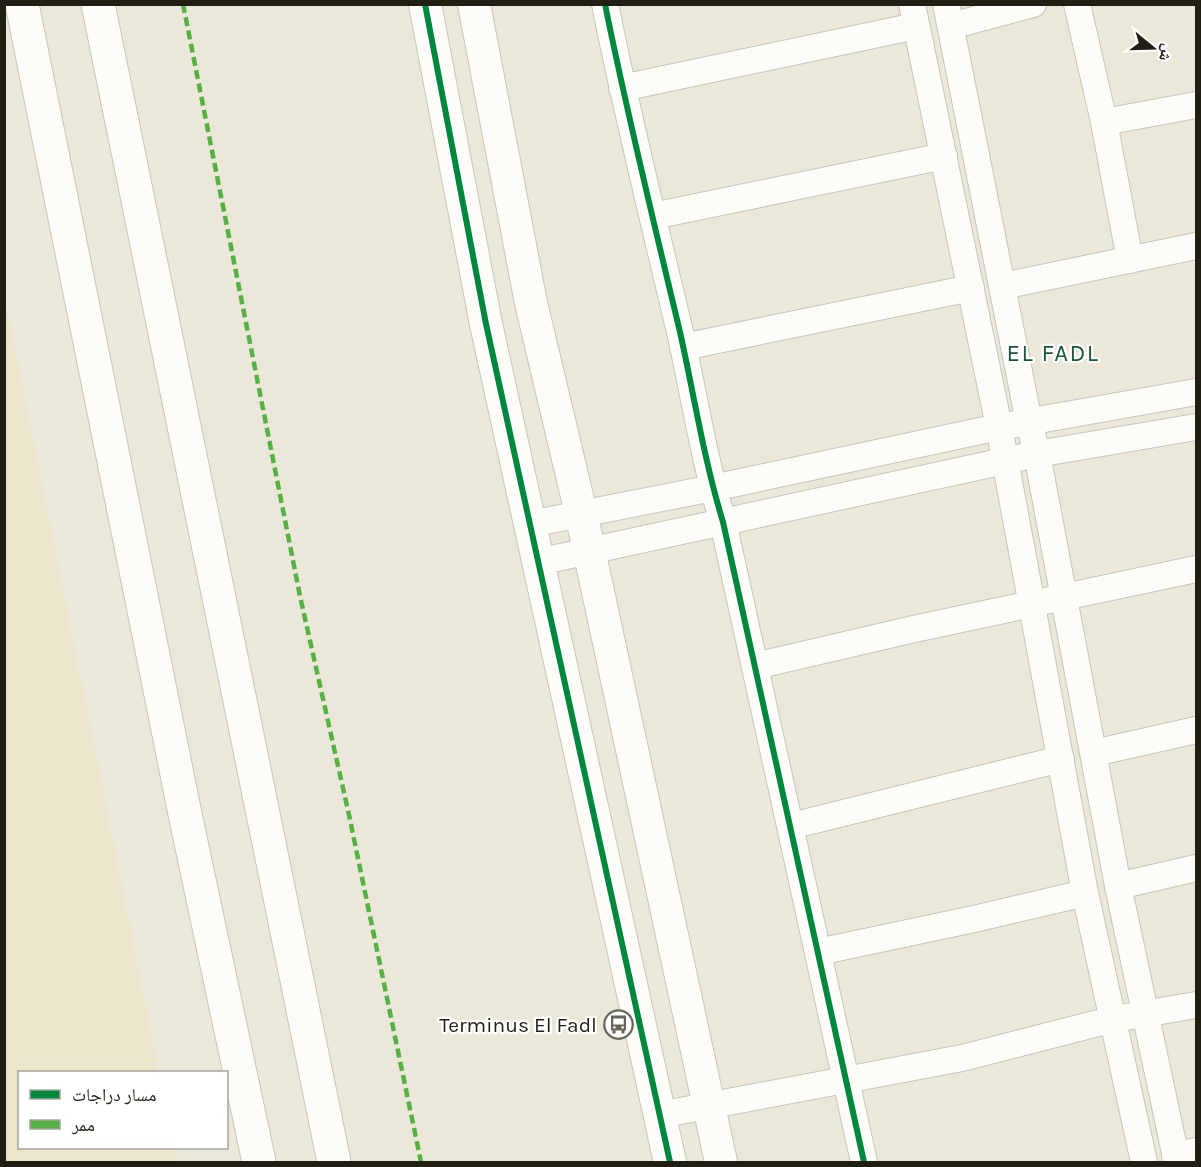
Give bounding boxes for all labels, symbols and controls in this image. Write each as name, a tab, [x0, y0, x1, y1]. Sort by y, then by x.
north arrow	[1123, 18, 1183, 78]
text: ش	[1155, 42, 1178, 64]
district label: EL FADL	[1007, 339, 1099, 367]
bus stop icon: Terminus El Fadl	[602, 1009, 634, 1041]
place label: Terminus El Fadl	[439, 1013, 597, 1037]
legend	[18, 1071, 228, 1149]
text: مسار دراجات	[72, 1084, 157, 1106]
text: ممر	[71, 1114, 95, 1136]

